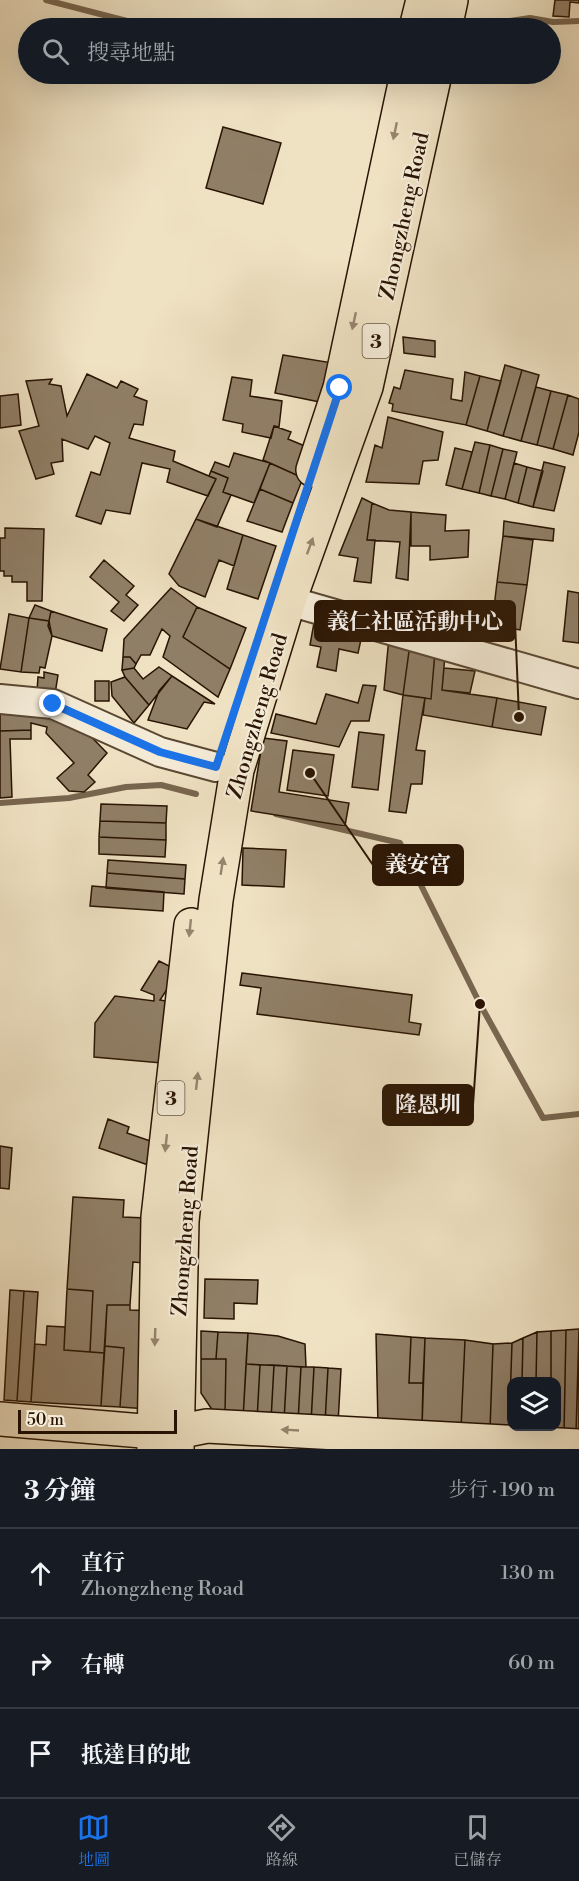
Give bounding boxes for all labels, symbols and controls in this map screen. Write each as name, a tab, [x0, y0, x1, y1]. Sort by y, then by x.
search box	[18, 18, 561, 84]
icon: search	[39, 35, 72, 68]
text: 搜尋地點	[87, 40, 175, 67]
one-way arrow	[390, 121, 399, 140]
street label: Zhongzheng Road	[374, 130, 435, 303]
one-way arrow	[349, 312, 358, 331]
road number: 3	[362, 324, 389, 358]
route start	[326, 374, 352, 400]
one-way arrow	[305, 537, 315, 555]
callout: 義仁社區活動中心	[315, 601, 515, 641]
text: 義仁社區活動中心	[327, 609, 503, 636]
street label: Zhongzheng Road	[222, 630, 294, 802]
route end	[39, 690, 65, 716]
callout: 義安宮	[373, 845, 463, 885]
text: 義安宮	[385, 852, 451, 879]
one-way arrow	[218, 857, 227, 876]
one-way arrow	[186, 919, 195, 938]
one-way arrow	[192, 1071, 202, 1090]
road number: 3	[158, 1081, 184, 1115]
callout: 隆恩圳	[383, 1085, 473, 1125]
text: 隆恩圳	[395, 1092, 461, 1119]
one-way arrow	[162, 1133, 171, 1152]
street label: Zhongzheng Road	[167, 1145, 205, 1317]
one-way arrow	[150, 1328, 159, 1347]
map controls	[507, 1377, 561, 1431]
button: layers	[507, 1377, 561, 1431]
scale bar	[18, 1407, 177, 1434]
text: 50 m	[27, 1410, 64, 1430]
one-way arrow	[280, 1426, 299, 1435]
text: 3 分鐘	[24, 1475, 96, 1507]
text: 步行 · 190 m	[449, 1478, 555, 1503]
text: 直行	[81, 1550, 125, 1577]
icon: ahead	[24, 1557, 57, 1590]
text: 130 m	[500, 1561, 555, 1586]
text: Zhongzheng Road	[81, 1577, 244, 1602]
icon: right	[24, 1647, 57, 1680]
text: 60 m	[508, 1651, 555, 1676]
text: 右轉	[81, 1652, 125, 1679]
icon: arrive	[24, 1737, 57, 1770]
text: 抵達目的地	[81, 1742, 191, 1769]
tab: 地圖	[77, 1811, 110, 1870]
tab: 路線	[265, 1811, 298, 1870]
tab: 已儲存	[453, 1811, 501, 1870]

